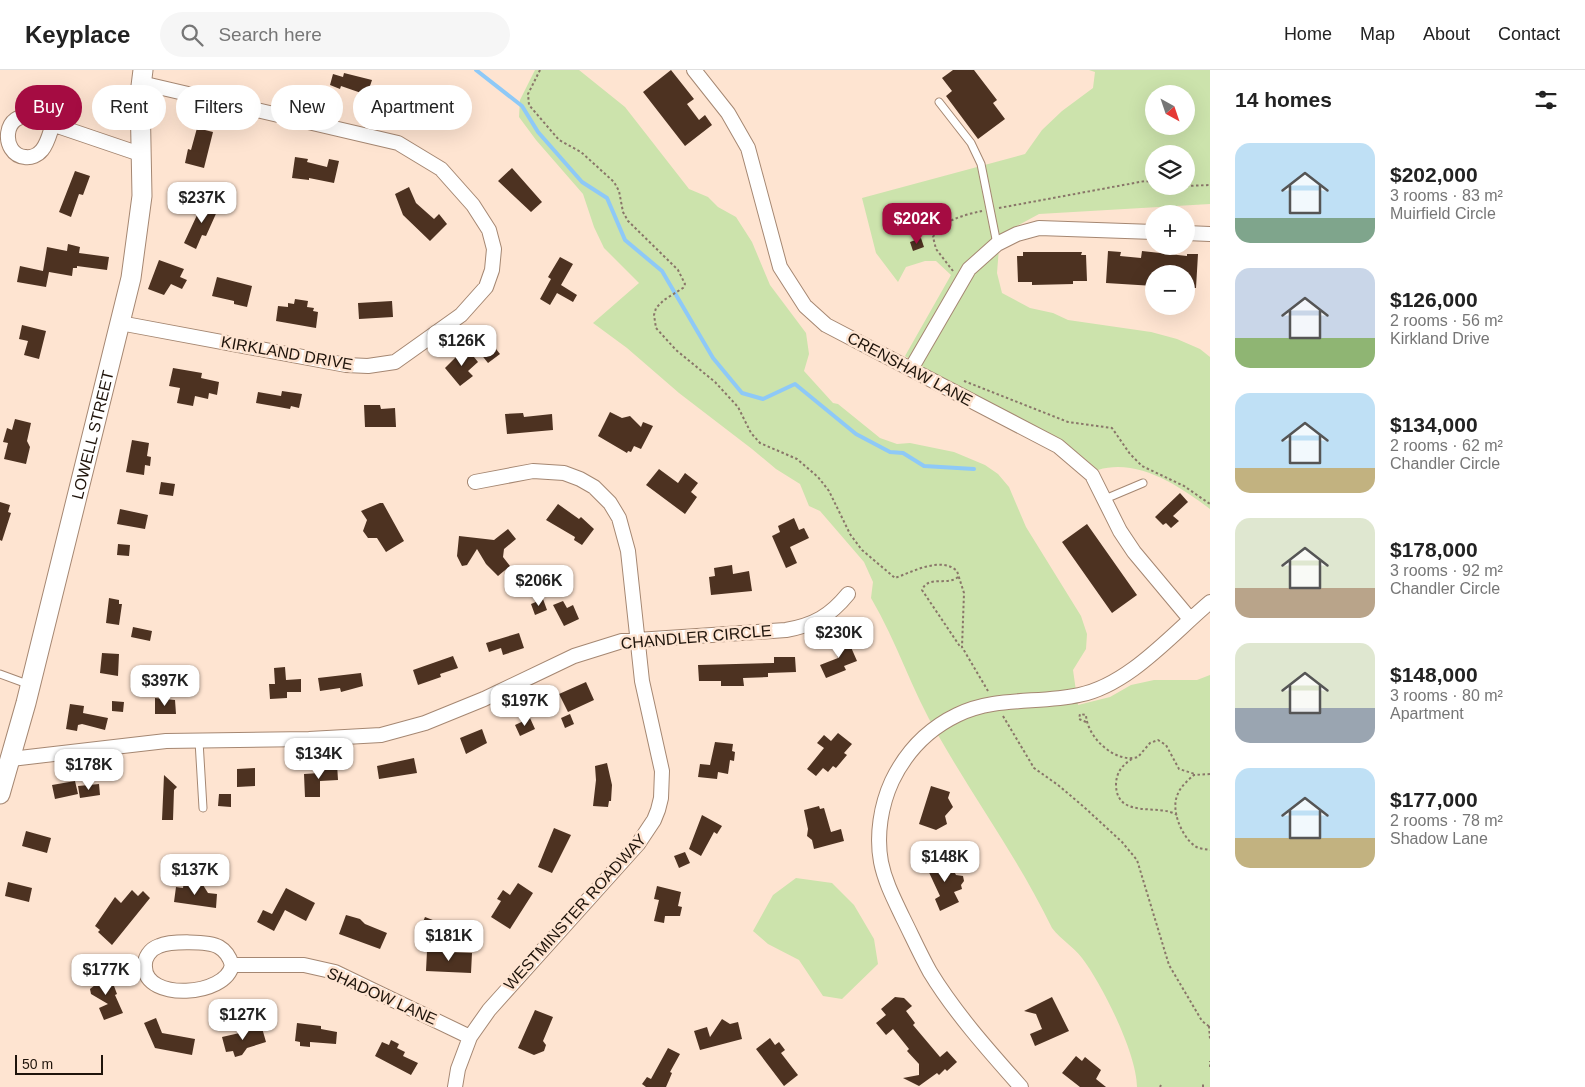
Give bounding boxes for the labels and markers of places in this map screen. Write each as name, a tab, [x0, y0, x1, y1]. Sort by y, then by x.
pin: $237K	[167, 182, 237, 224]
pin: $202K	[882, 202, 952, 245]
pin: $126K	[427, 324, 497, 367]
pin: $206K	[504, 564, 574, 607]
pin: $230K	[804, 616, 874, 659]
pin: $397K	[130, 664, 200, 707]
pin: $197K	[490, 684, 560, 727]
pin: $134K	[284, 738, 354, 780]
pin: $178K	[54, 748, 124, 791]
pin: $148K	[910, 840, 980, 883]
pin: $137K	[160, 854, 230, 896]
pin: $181K	[414, 920, 484, 962]
pin: $177K	[71, 954, 141, 996]
pin: $127K	[208, 998, 278, 1041]

